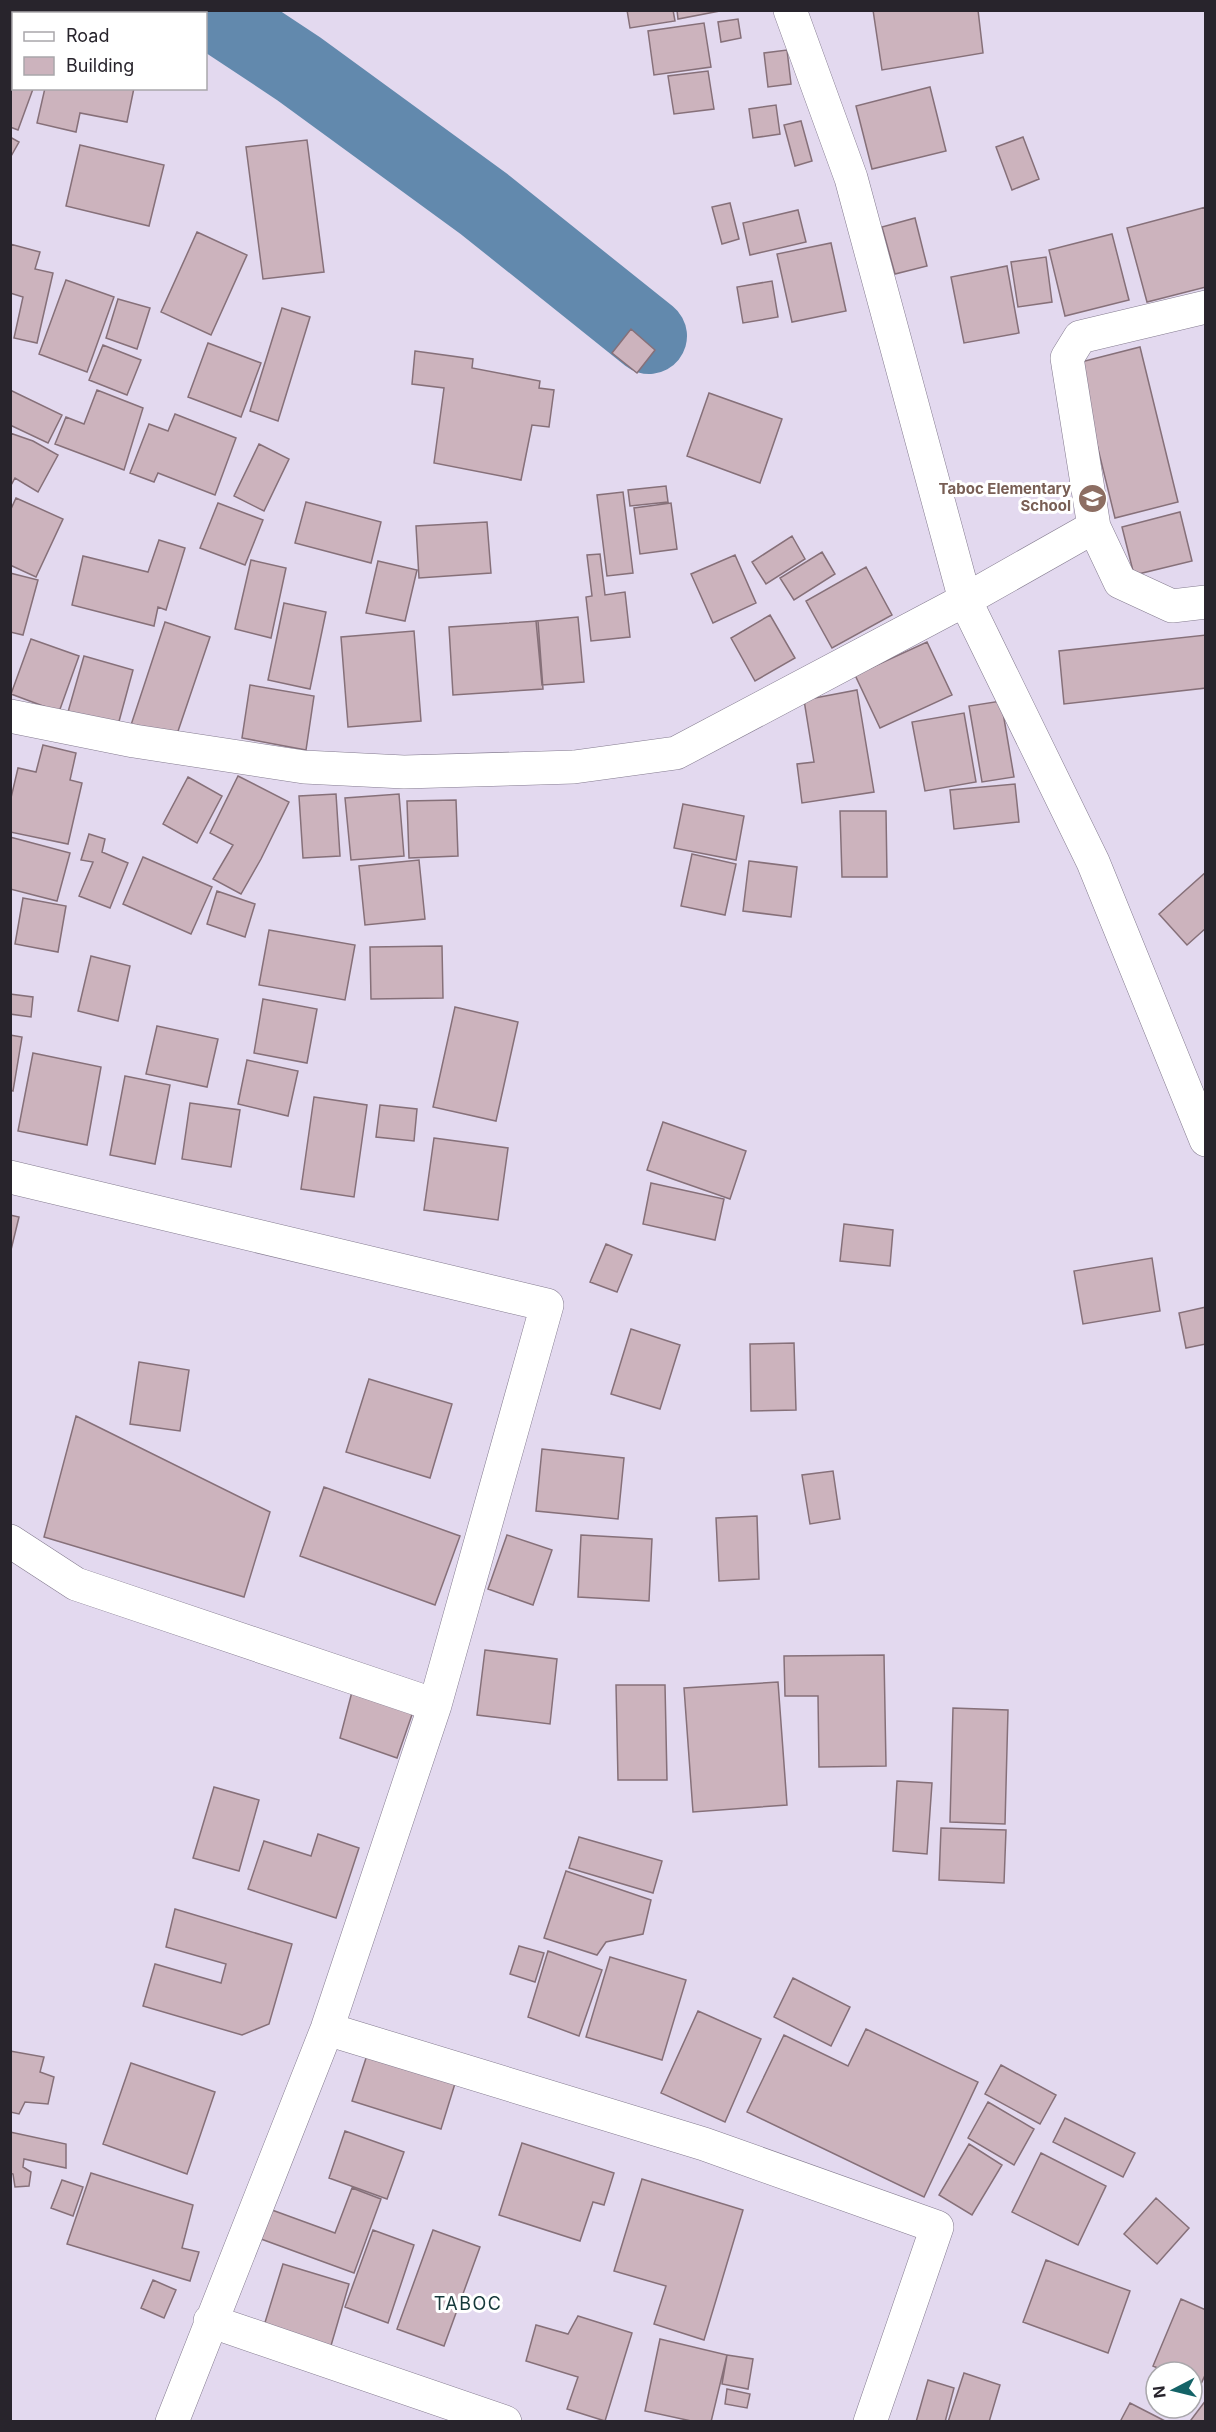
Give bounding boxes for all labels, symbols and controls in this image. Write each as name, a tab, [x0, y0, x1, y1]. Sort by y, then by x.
legend	[12, 12, 207, 90]
text: Road	[66, 25, 109, 46]
text: Building	[66, 55, 134, 76]
place label: Taboc Elementary School	[939, 479, 1071, 515]
school or university icon: Taboc Elementary School	[1076, 482, 1108, 514]
district label: TABOC	[434, 2293, 502, 2314]
north arrow	[1144, 2360, 1204, 2420]
text: N	[1148, 2385, 1170, 2399]

